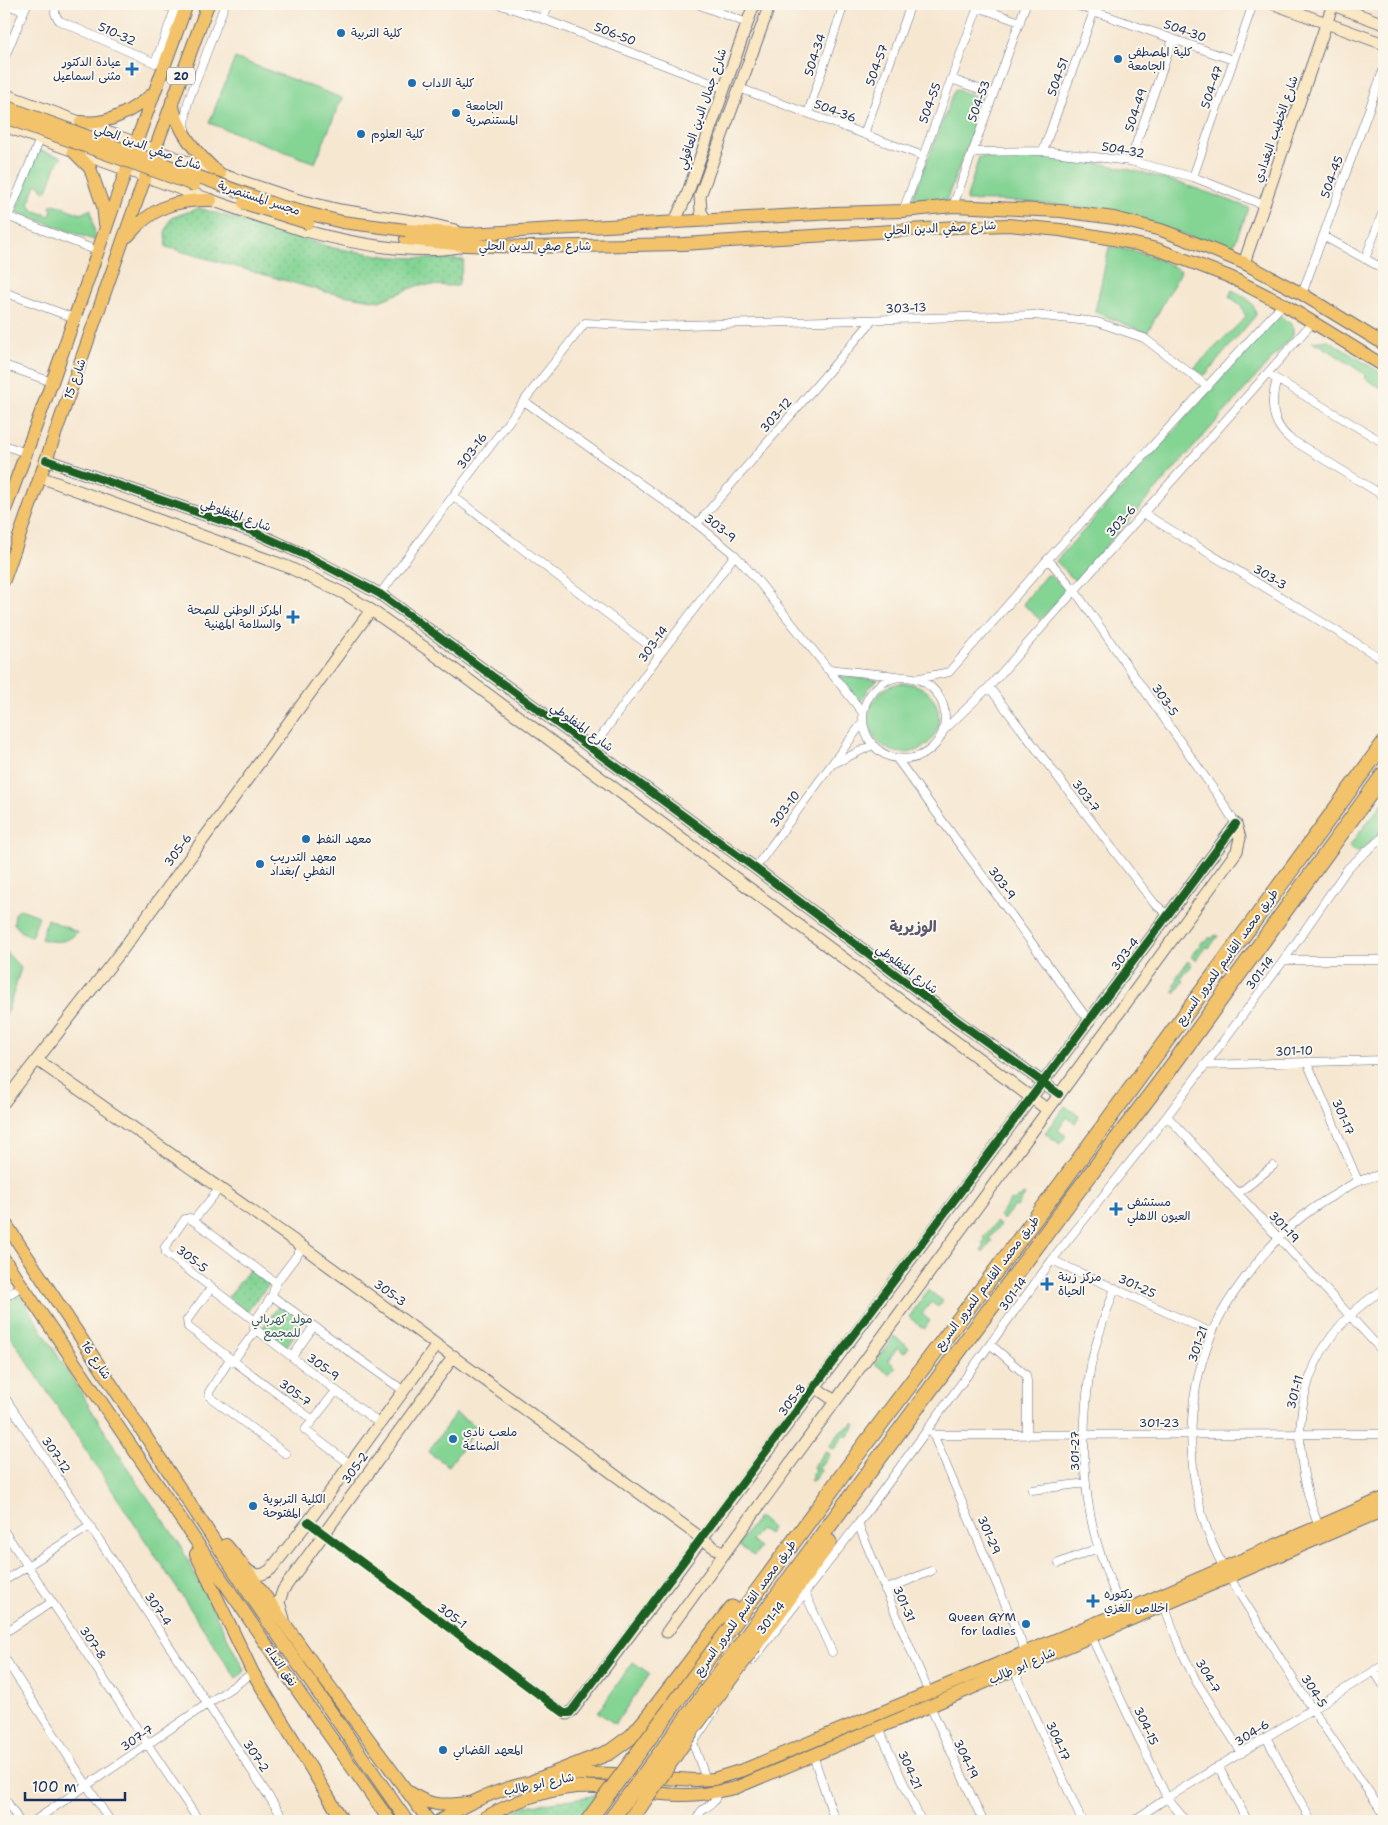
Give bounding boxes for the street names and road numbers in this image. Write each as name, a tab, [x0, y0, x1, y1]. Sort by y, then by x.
street label: 504-30	[1162, 16, 1208, 46]
street label: 510-32	[96, 19, 138, 49]
street label: 506-50	[592, 19, 638, 49]
street label: 504-34	[801, 32, 829, 78]
street label: 504-57	[862, 42, 892, 88]
street label: شارع جمال الدين العاقولي	[674, 46, 733, 173]
street label: 504-51	[1044, 56, 1072, 98]
street label: 504-47	[1197, 63, 1227, 111]
road number: 20	[167, 68, 195, 84]
street label: شارع الخطيب البغدادي	[1250, 73, 1303, 185]
street label: 504-53	[964, 78, 994, 124]
street label: 504-55	[915, 80, 945, 126]
street label: 504-49	[1121, 86, 1151, 134]
street label: 504-36	[812, 96, 858, 126]
street label: شارع صفي الدين الحلي	[91, 120, 204, 177]
street label: 504-32	[1100, 138, 1146, 162]
street label: 504-45	[1317, 154, 1347, 200]
street label: مجسر المستنصرية	[216, 177, 302, 219]
street label: شارع صفي الدين الحلي	[883, 217, 997, 242]
street label: شارع صفي الدين الحلي	[479, 238, 591, 257]
street label: 303-13	[885, 299, 927, 317]
street label: شارع 15	[60, 356, 91, 402]
street label: 303-12	[756, 394, 796, 436]
street label: 303-16	[453, 430, 491, 472]
street label: شارع المنفلوطي	[198, 495, 273, 538]
street label: 303-6	[1102, 502, 1140, 540]
street label: 303-9	[701, 510, 739, 546]
street label: 303-3	[1250, 561, 1290, 593]
street label: 303-14	[634, 623, 672, 665]
street label: 303-5	[1148, 681, 1182, 719]
street label: شارع المنفلوطي	[546, 699, 617, 758]
street label: 303-7	[1069, 777, 1103, 815]
street label: 303-10	[766, 788, 804, 830]
street label: 305-6	[161, 830, 195, 870]
street label: 303-9	[985, 863, 1019, 903]
street label: طريق محمد القاسم للمرور السريع	[1172, 886, 1283, 1029]
street label: 303-4	[1107, 934, 1143, 974]
street label: شارع المنفلوطي	[871, 940, 941, 1000]
street label: 301-14	[1242, 953, 1278, 993]
street label: 301-10	[1275, 1042, 1313, 1060]
street label: 301-17	[1328, 1097, 1358, 1137]
street label: 301-19	[1265, 1208, 1303, 1246]
street label: طريق محمد القاسم للمرور السريع	[931, 1212, 1044, 1354]
street label: 305-5	[173, 1242, 211, 1276]
street label: 301-25	[1116, 1270, 1158, 1302]
street label: 301-14	[995, 1274, 1031, 1314]
street label: 305-3	[371, 1276, 409, 1310]
street label: 301-21	[1184, 1324, 1212, 1364]
street label: شارع 16	[76, 1338, 115, 1383]
street label: 305-9	[304, 1350, 342, 1384]
street label: 301-11	[1283, 1373, 1307, 1411]
street label: 305-7	[276, 1376, 314, 1410]
street label: 305-8	[775, 1380, 809, 1420]
street label: 301-23	[1139, 1415, 1179, 1431]
street label: 301-27	[1067, 1431, 1083, 1471]
street label: 307-12	[38, 1434, 74, 1476]
street label: 305-2	[338, 1449, 372, 1487]
street label: 301-29	[974, 1513, 1004, 1557]
street label: طريق محمد القاسم للمرور السريع	[690, 1537, 801, 1680]
street label: 301-31	[889, 1584, 919, 1624]
street label: 307-4	[141, 1589, 175, 1629]
street label: 301-14	[753, 1598, 789, 1638]
street label: 305-1	[434, 1600, 470, 1632]
street label: 307-8	[76, 1623, 110, 1663]
street label: نفق النداء	[261, 1642, 301, 1690]
street label: شارع ابو طالب	[986, 1644, 1058, 1689]
street label: 304-7	[1192, 1656, 1224, 1696]
street label: 304-5	[1297, 1671, 1331, 1711]
street label: 304-15	[1130, 1704, 1162, 1748]
street label: 304-6	[1232, 1716, 1272, 1750]
street label: 304-17	[1042, 1719, 1074, 1763]
street label: 307-7	[118, 1721, 156, 1755]
street label: 307-2	[239, 1737, 273, 1775]
street label: 304-19	[950, 1737, 982, 1781]
street label: 304-21	[894, 1748, 926, 1792]
street label: شارع ابو طالب	[502, 1769, 576, 1800]

